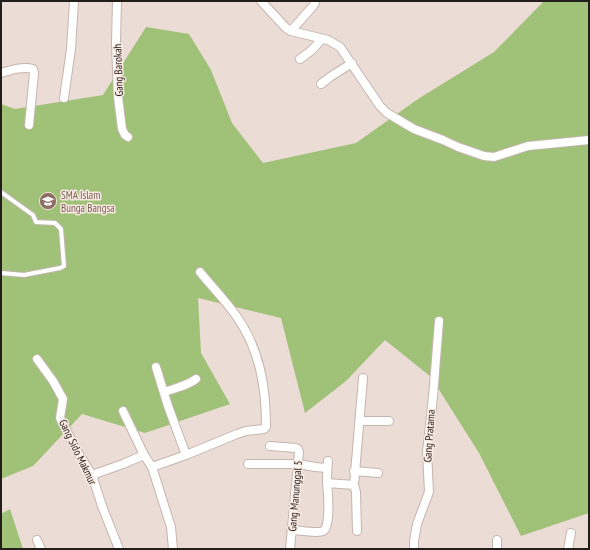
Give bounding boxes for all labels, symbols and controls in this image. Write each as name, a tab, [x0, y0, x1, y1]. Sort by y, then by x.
street label: Gang Barokah	[110, 43, 126, 97]
place label: SMA Islam Bunga Bangsa	[61, 188, 115, 215]
school or university icon: SMA Islam Bunga Bangsa	[38, 191, 58, 211]
street label: Gang Pratama	[420, 409, 438, 463]
street label: Gang Sido Makmur	[56, 417, 100, 487]
street label: Gang Manunggal 5	[285, 460, 305, 532]

